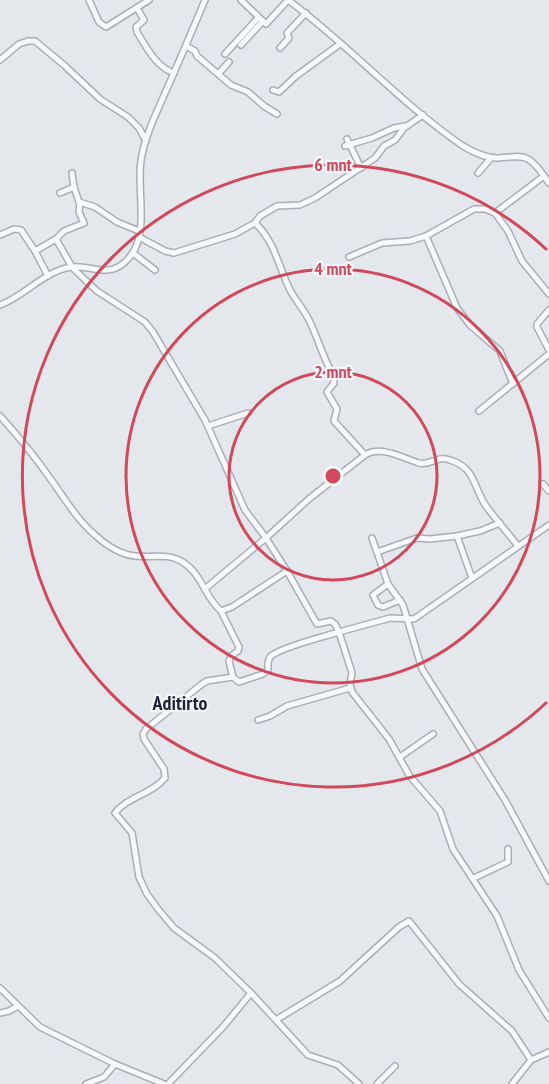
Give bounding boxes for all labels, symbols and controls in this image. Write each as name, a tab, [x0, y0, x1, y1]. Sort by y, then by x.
text: 6 mnt	[314, 153, 353, 176]
text: 4 mnt	[314, 257, 353, 280]
text: 2 mnt	[314, 360, 353, 383]
centre of rings	[323, 466, 343, 486]
district label: Aditirto	[152, 690, 208, 716]

